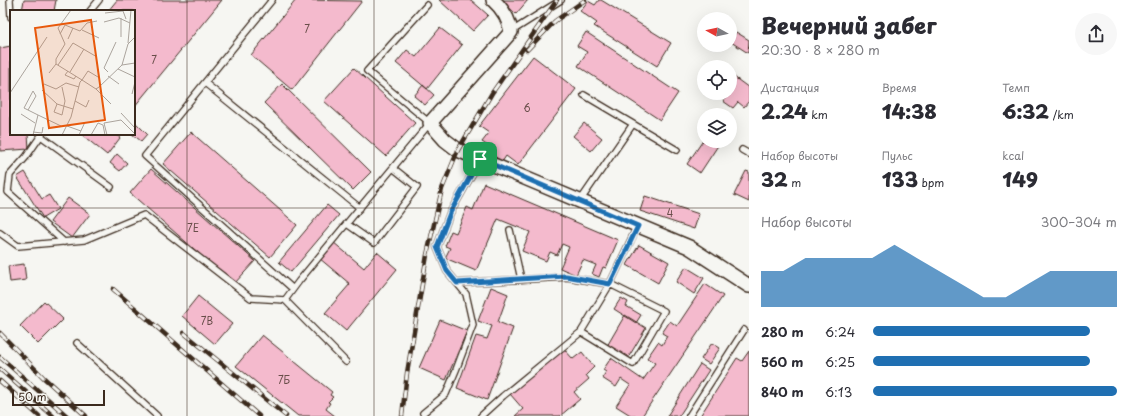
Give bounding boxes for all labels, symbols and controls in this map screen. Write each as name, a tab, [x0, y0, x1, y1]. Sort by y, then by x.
text: Вечерний забег	[761, 8, 937, 41]
inset map	[10, 10, 135, 135]
north arrow	[697, 12, 737, 52]
map controls	[697, 12, 737, 148]
button: share	[1075, 13, 1117, 55]
house number: 7	[304, 21, 310, 36]
text: 20:30 · 8 × 280 m	[761, 40, 880, 59]
house number: 7	[151, 52, 157, 67]
button: locate	[697, 60, 737, 100]
text: Дистанция	[761, 79, 819, 96]
text: Время	[882, 79, 917, 96]
text: Темп	[1002, 79, 1030, 96]
text: 2.24	[761, 96, 808, 126]
text: 14:38	[882, 96, 937, 126]
text: 6:32	[1002, 96, 1049, 126]
house number: 6	[523, 100, 531, 115]
text: km	[808, 106, 828, 123]
text: /km	[1049, 106, 1074, 123]
button: layers	[697, 108, 737, 148]
pin	[463, 142, 497, 176]
text: Набор высоты	[761, 147, 838, 164]
text: Пульс	[882, 147, 913, 164]
text: kcal	[1002, 147, 1024, 164]
icon: arrive	[469, 148, 491, 170]
text: 32	[761, 164, 788, 194]
text: 133	[882, 164, 918, 194]
text: 149	[1002, 164, 1038, 194]
text: m	[788, 174, 801, 191]
text: bpm	[918, 174, 944, 191]
house number: 4	[667, 205, 674, 220]
text: Набор высоты	[761, 212, 852, 231]
text: 300–304 m	[1041, 212, 1117, 231]
house number: 7Е	[187, 220, 199, 235]
house number: 7В	[201, 313, 214, 328]
text: 280 m	[761, 322, 804, 341]
text: 6:24	[825, 322, 855, 341]
text: 560 m	[761, 352, 803, 371]
text: 6:25	[825, 352, 855, 371]
house number: 7Б	[278, 372, 291, 387]
text: 840 m	[761, 382, 804, 401]
text: 6:13	[825, 382, 852, 401]
scale bar	[12, 388, 105, 407]
text: 50 m	[18, 388, 47, 405]

